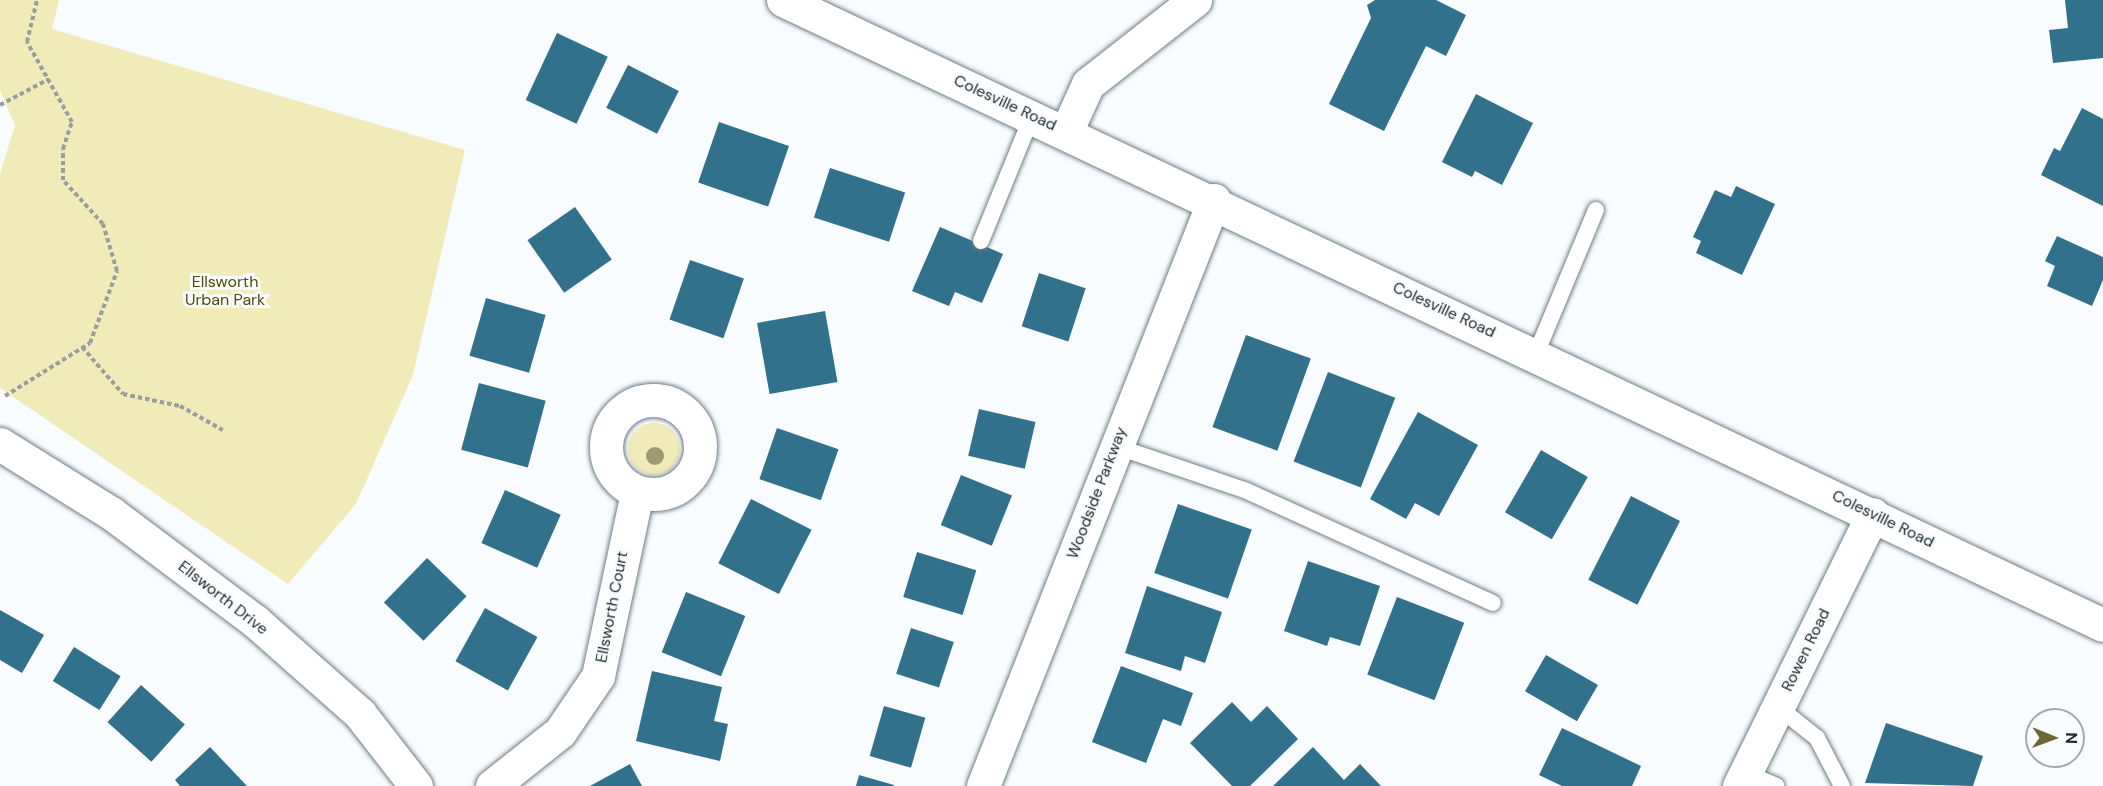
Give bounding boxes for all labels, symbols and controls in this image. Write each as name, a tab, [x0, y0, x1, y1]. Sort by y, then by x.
street label: Colesville Road	[951, 71, 1059, 135]
park label: Ellsworth Urban Park	[185, 272, 265, 310]
street label: Colesville Road	[1390, 278, 1498, 342]
street label: Woodside Parkway	[1063, 424, 1131, 562]
street label: Colesville Road	[1829, 486, 1937, 552]
street label: Ellsworth Court	[592, 550, 632, 664]
street label: Ellsworth Drive	[174, 557, 272, 639]
street label: Rowen Road	[1778, 605, 1834, 695]
north arrow	[2025, 708, 2085, 768]
text: N	[2061, 732, 2082, 744]

